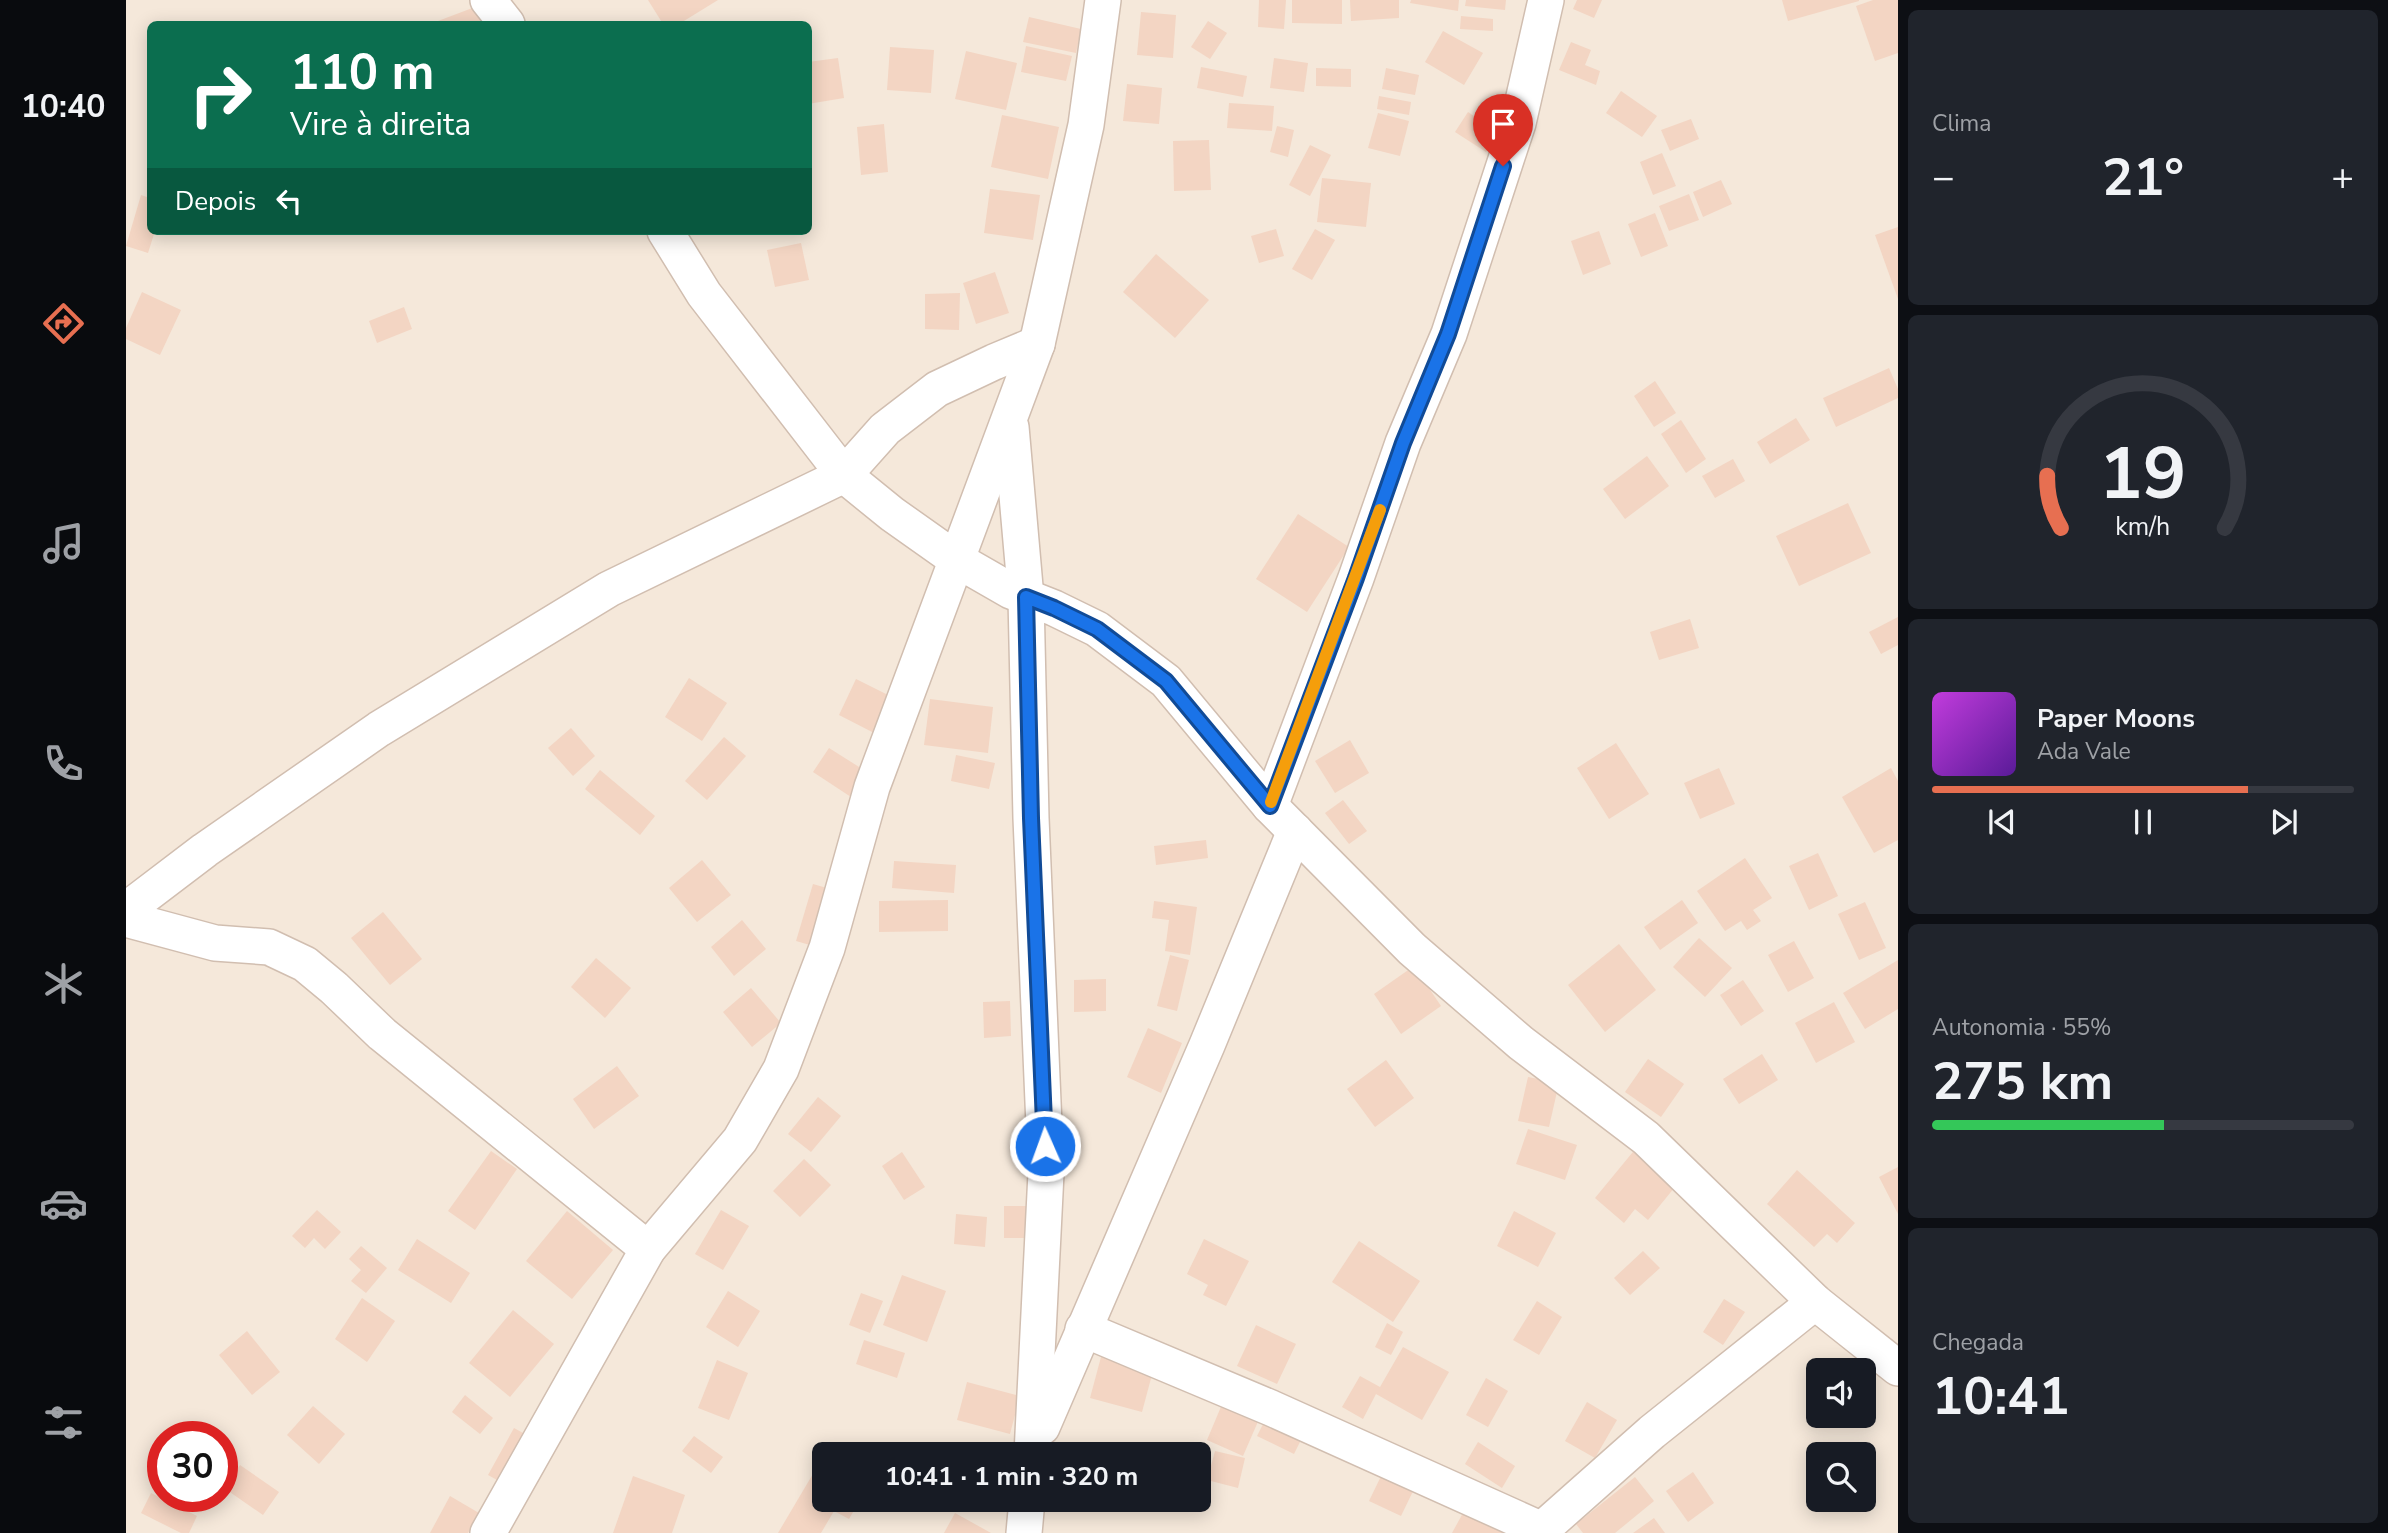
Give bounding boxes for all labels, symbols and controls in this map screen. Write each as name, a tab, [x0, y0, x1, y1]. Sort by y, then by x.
text: 110 m	[290, 39, 434, 106]
icon: right	[175, 49, 266, 140]
text: 10:40	[21, 85, 105, 128]
pin	[1473, 94, 1533, 166]
text: Vire à direita	[290, 103, 471, 146]
icon: arrive	[1484, 105, 1522, 143]
text: Clima	[1932, 108, 1992, 139]
text: 21°	[2102, 142, 2184, 213]
text: −	[1932, 152, 1955, 203]
text: +	[2331, 152, 2354, 203]
icon: left	[270, 182, 308, 220]
text: Depois	[175, 184, 256, 219]
icon: directions	[39, 299, 88, 348]
text: 19	[2099, 424, 2187, 524]
text: km/h	[2115, 510, 2171, 544]
icon: music	[39, 519, 88, 568]
text: Paper Moons	[2037, 701, 2195, 736]
text: Ada Vale	[2037, 736, 2131, 767]
icon: phone	[39, 739, 88, 788]
icon: previous	[1983, 803, 2021, 841]
icon: pause	[2124, 803, 2162, 841]
icon: next	[2265, 803, 2303, 841]
icon: climate	[39, 959, 88, 1008]
text: Autonomia · 55%	[1932, 1012, 2112, 1043]
text: 275 km	[1932, 1046, 2113, 1117]
position arrow	[1008, 1109, 1082, 1183]
icon: car	[39, 1179, 88, 1228]
text: Chegada	[1932, 1327, 2024, 1358]
map controls	[1806, 1358, 1876, 1512]
button: sound	[1806, 1358, 1876, 1428]
text: 10:41	[1932, 1361, 2070, 1432]
icon: filters	[39, 1398, 88, 1447]
speed limit sign: 30	[147, 1421, 238, 1512]
button: search	[1806, 1442, 1876, 1512]
text: 10:41 · 1 min · 320 m	[885, 1459, 1138, 1494]

